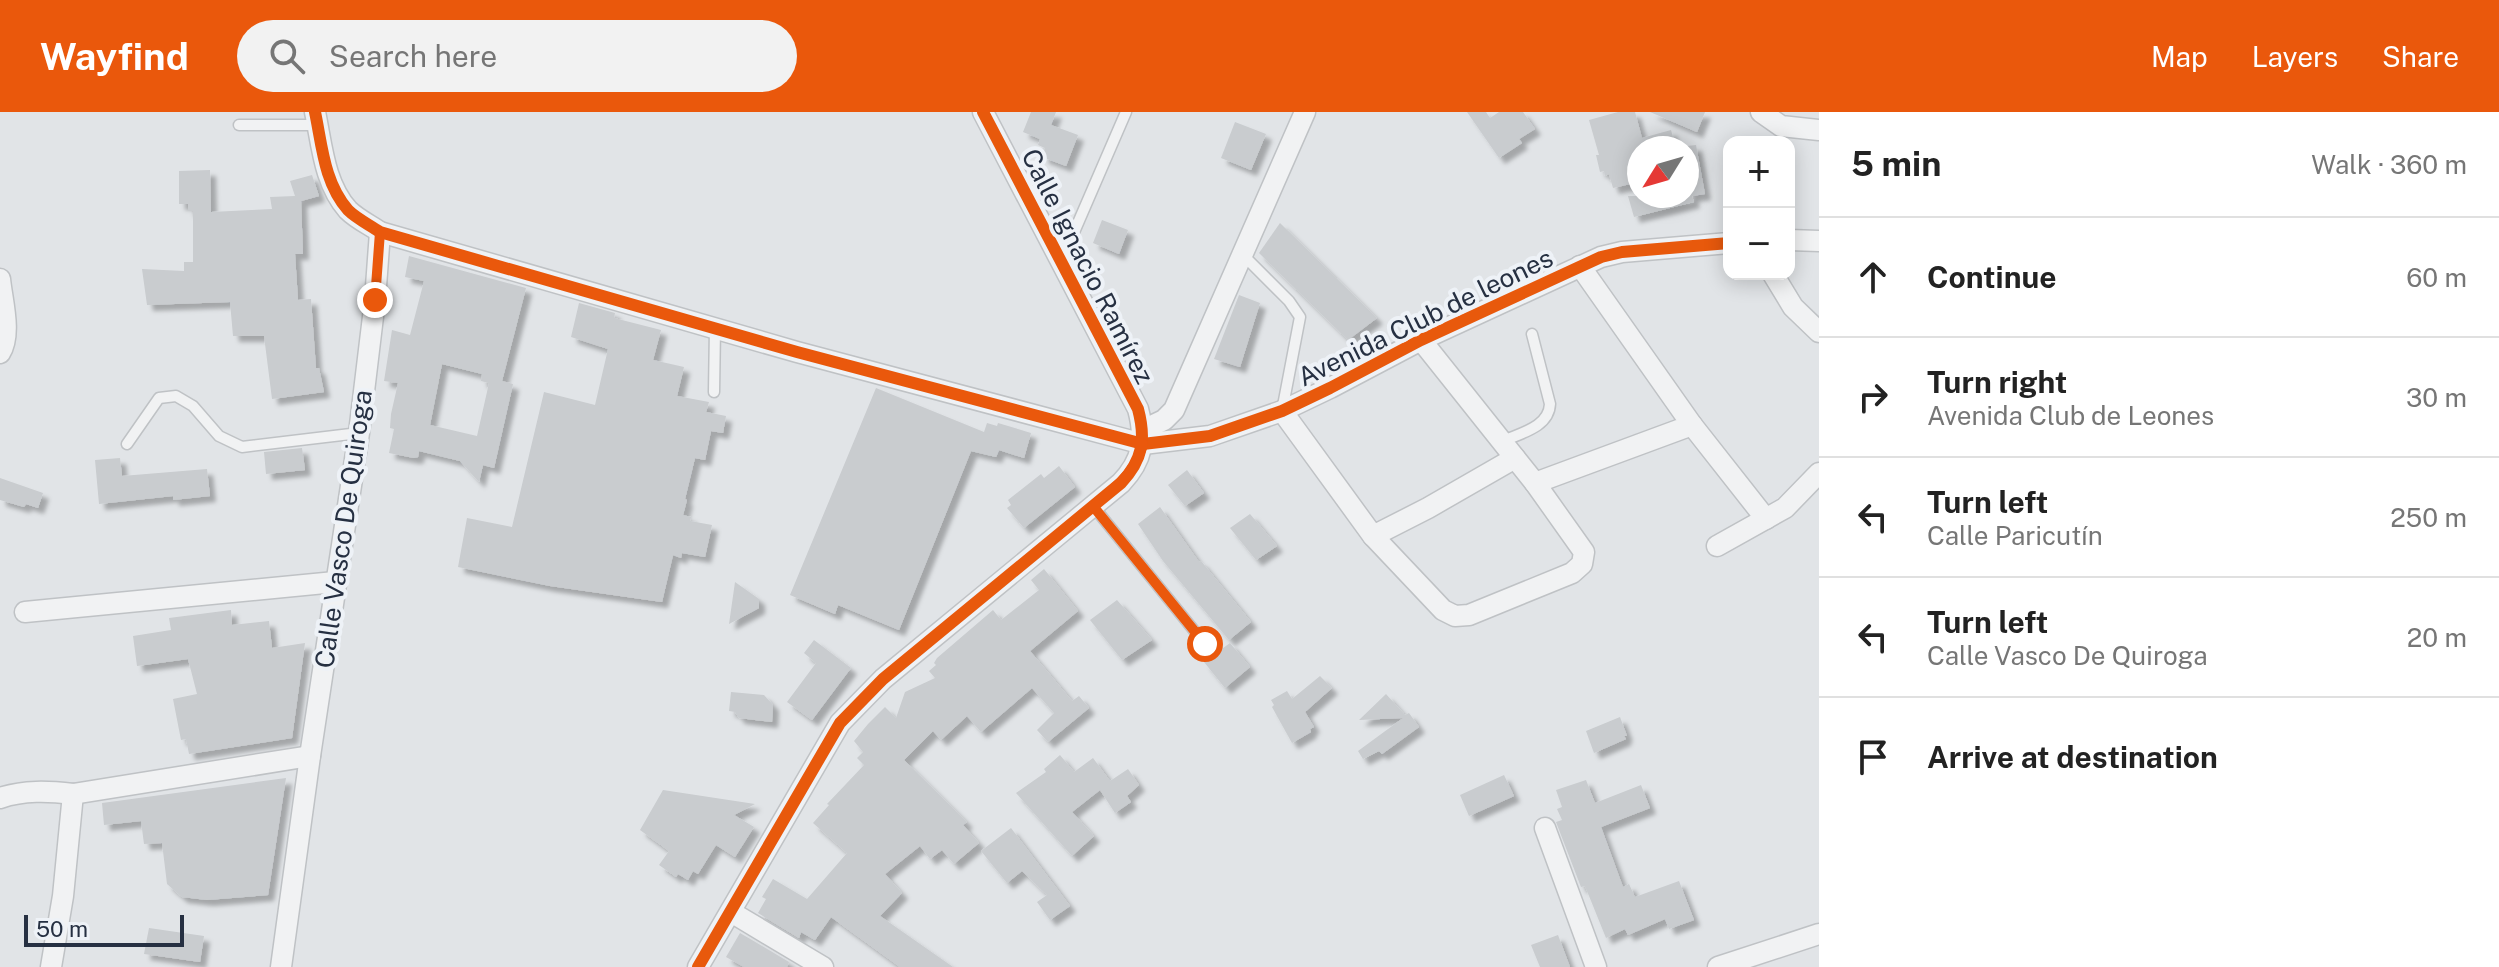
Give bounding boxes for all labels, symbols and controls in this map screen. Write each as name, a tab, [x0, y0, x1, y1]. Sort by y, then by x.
search box	[237, 20, 797, 92]
text: Wayfind	[40, 34, 189, 79]
icon: search	[265, 34, 309, 78]
text: Search here	[329, 38, 497, 74]
text: Map	[2151, 40, 2208, 73]
text: Layers	[2252, 40, 2338, 73]
text: Share	[2382, 40, 2459, 73]
north arrow	[1627, 136, 1699, 208]
map controls	[1723, 136, 1795, 280]
button: +	[1723, 136, 1795, 208]
street label: Calle Ignacio Ramírez	[1015, 143, 1161, 389]
text: 5 min	[1851, 144, 1941, 184]
text: Walk · 360 m	[2311, 149, 2467, 180]
button: −	[1723, 208, 1795, 280]
street label: Avenida Club de leones	[1292, 242, 1558, 392]
icon: ahead	[1851, 255, 1895, 299]
text: Continue	[1927, 259, 2057, 295]
text: 60 m	[2406, 262, 2467, 293]
route end	[357, 282, 393, 318]
text: Turn right	[1927, 364, 2067, 400]
icon: right	[1851, 375, 1895, 419]
text: 30 m	[2406, 382, 2467, 413]
street label: Calle Vasco De Quiroga	[308, 388, 378, 670]
text: Avenida Club de Leones	[1927, 400, 2214, 431]
text: Turn left	[1927, 484, 2048, 520]
icon: left	[1851, 495, 1895, 539]
text: 250 m	[2390, 502, 2467, 533]
text: Calle Paricutín	[1927, 520, 2103, 551]
text: Turn left	[1927, 604, 2048, 640]
icon: left	[1851, 615, 1895, 659]
text: 20 m	[2407, 622, 2467, 653]
route start	[1187, 626, 1223, 662]
text: Calle Vasco De Quiroga	[1927, 640, 2208, 671]
icon: arrive	[1851, 735, 1895, 779]
text: Arrive at destination	[1927, 739, 2218, 775]
scale bar	[24, 911, 184, 947]
text: 50 m	[36, 916, 88, 942]

